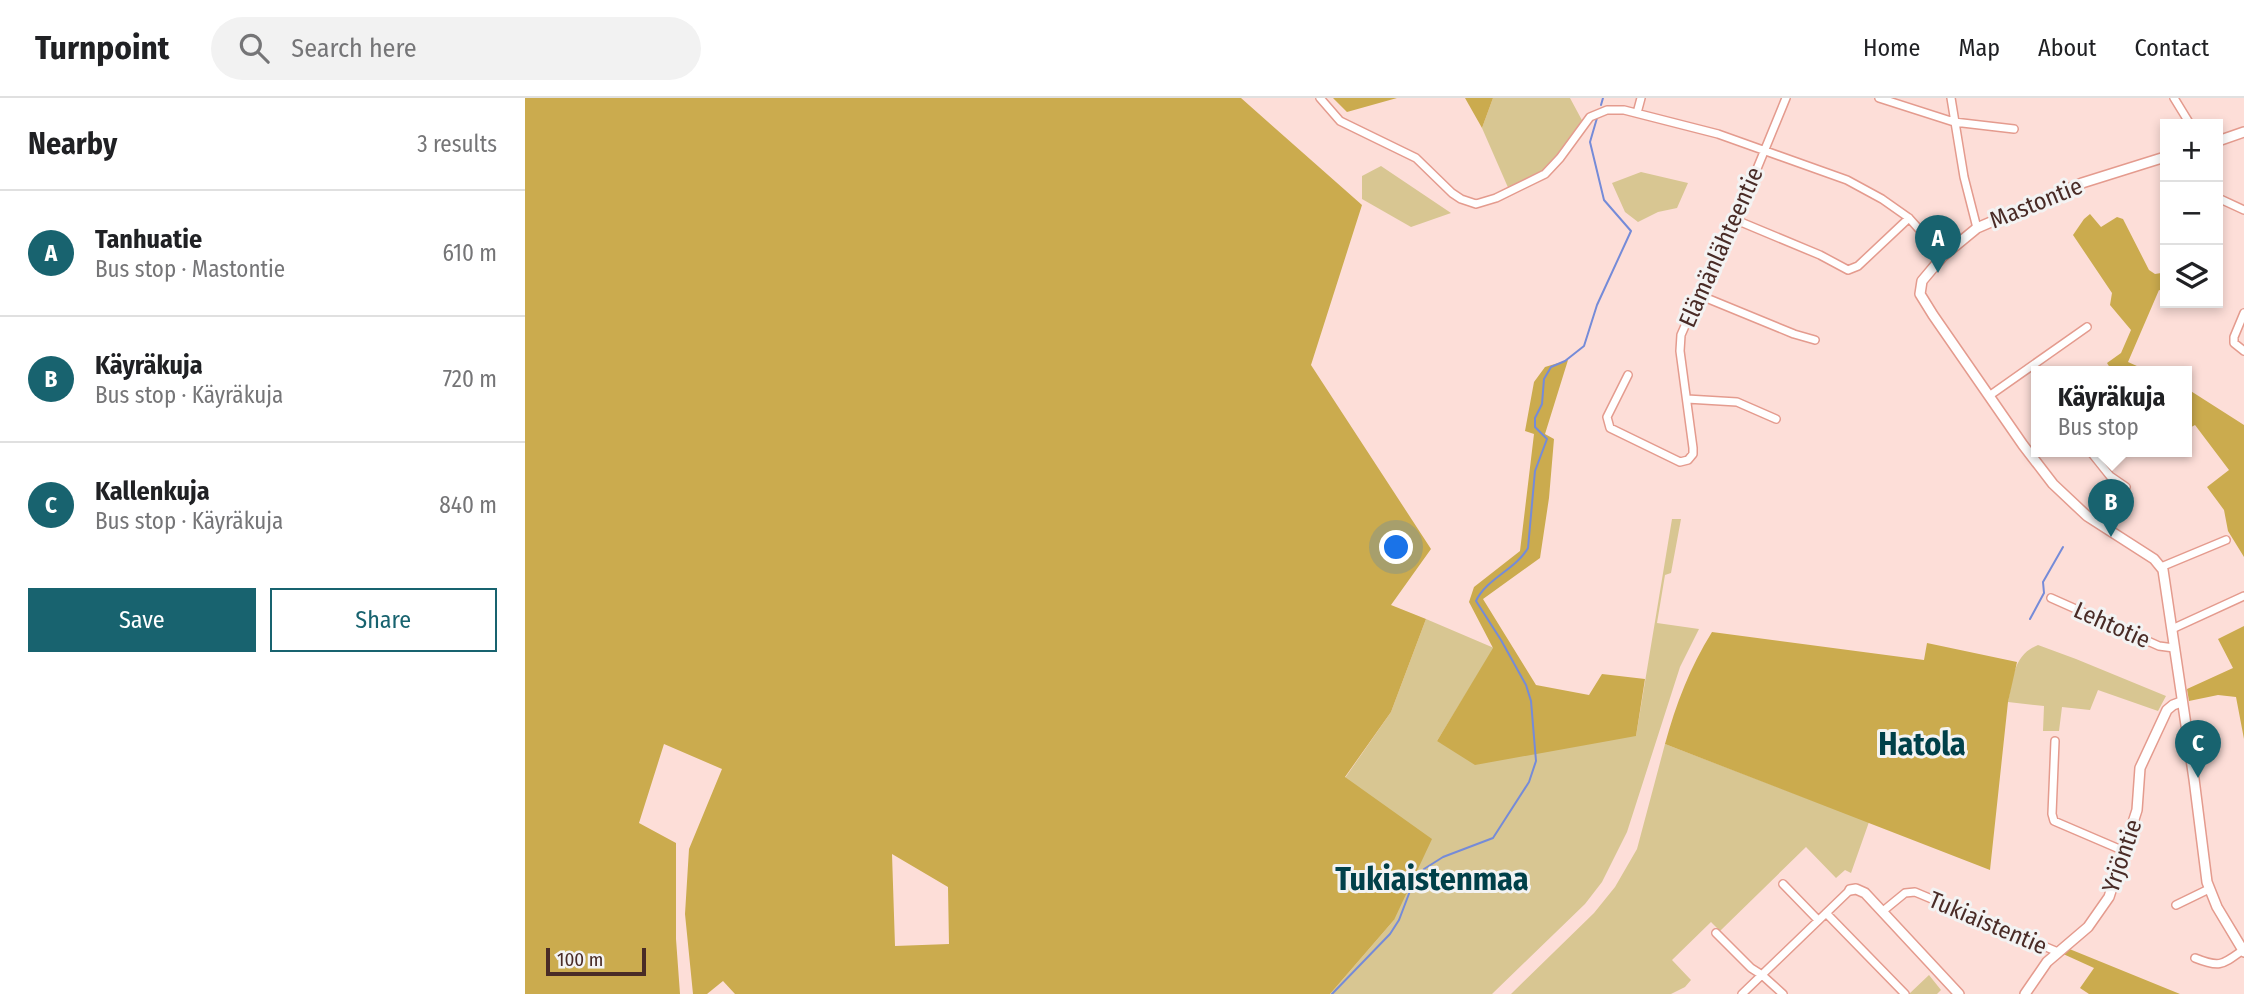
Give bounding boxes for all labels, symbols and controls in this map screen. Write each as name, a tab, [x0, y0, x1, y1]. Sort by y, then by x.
search box	[211, 17, 701, 80]
text: Turnpoint	[35, 28, 169, 68]
icon: search	[235, 29, 273, 67]
text: Search here	[291, 33, 417, 64]
text: Home	[1863, 34, 1920, 62]
text: Map	[1958, 34, 2000, 62]
text: About	[2038, 34, 2096, 62]
text: Contact	[2134, 34, 2209, 62]
map controls	[2160, 119, 2223, 308]
button: +	[2160, 119, 2223, 182]
text: Nearby	[28, 126, 117, 162]
text: 3 results	[417, 130, 497, 158]
street label: Elämänlähteentie	[1673, 163, 1769, 331]
street label: Mastontie	[1986, 172, 2086, 234]
button: −	[2160, 182, 2223, 245]
pin: A	[1915, 215, 1961, 273]
text: Tanhuatie	[95, 224, 202, 255]
text: A	[45, 239, 57, 267]
text: 610 m	[443, 239, 497, 267]
button: layers	[2160, 245, 2223, 308]
text: Bus stop · Mastontie	[95, 255, 285, 283]
text: Käyräkuja	[95, 350, 203, 381]
text: B	[45, 365, 57, 393]
text: 720 m	[443, 365, 497, 393]
popup	[2031, 366, 2192, 457]
text: Bus stop · Käyräkuja	[95, 381, 283, 409]
text: Käyräkuja	[2058, 382, 2165, 413]
text: Bus stop	[2058, 413, 2139, 441]
text: Kallenkuja	[95, 476, 210, 507]
pin: B	[2088, 479, 2134, 537]
text: C	[45, 491, 57, 519]
text: 840 m	[439, 491, 497, 519]
text: Bus stop · Käyräkuja	[95, 507, 283, 535]
your location	[1379, 530, 1413, 564]
button: Save	[28, 588, 256, 652]
button: Share	[270, 588, 497, 652]
street label: Lehtotie	[2070, 596, 2154, 654]
pin: C	[2175, 720, 2221, 778]
district label: Hatola	[1878, 725, 1966, 763]
street label: Yrjöntie	[2096, 816, 2148, 896]
district label: Tukiaistenmaa	[1335, 860, 1529, 898]
street label: Tukiaistentie	[1925, 886, 2051, 960]
scale bar	[546, 945, 646, 977]
text: 100 m	[557, 948, 603, 971]

